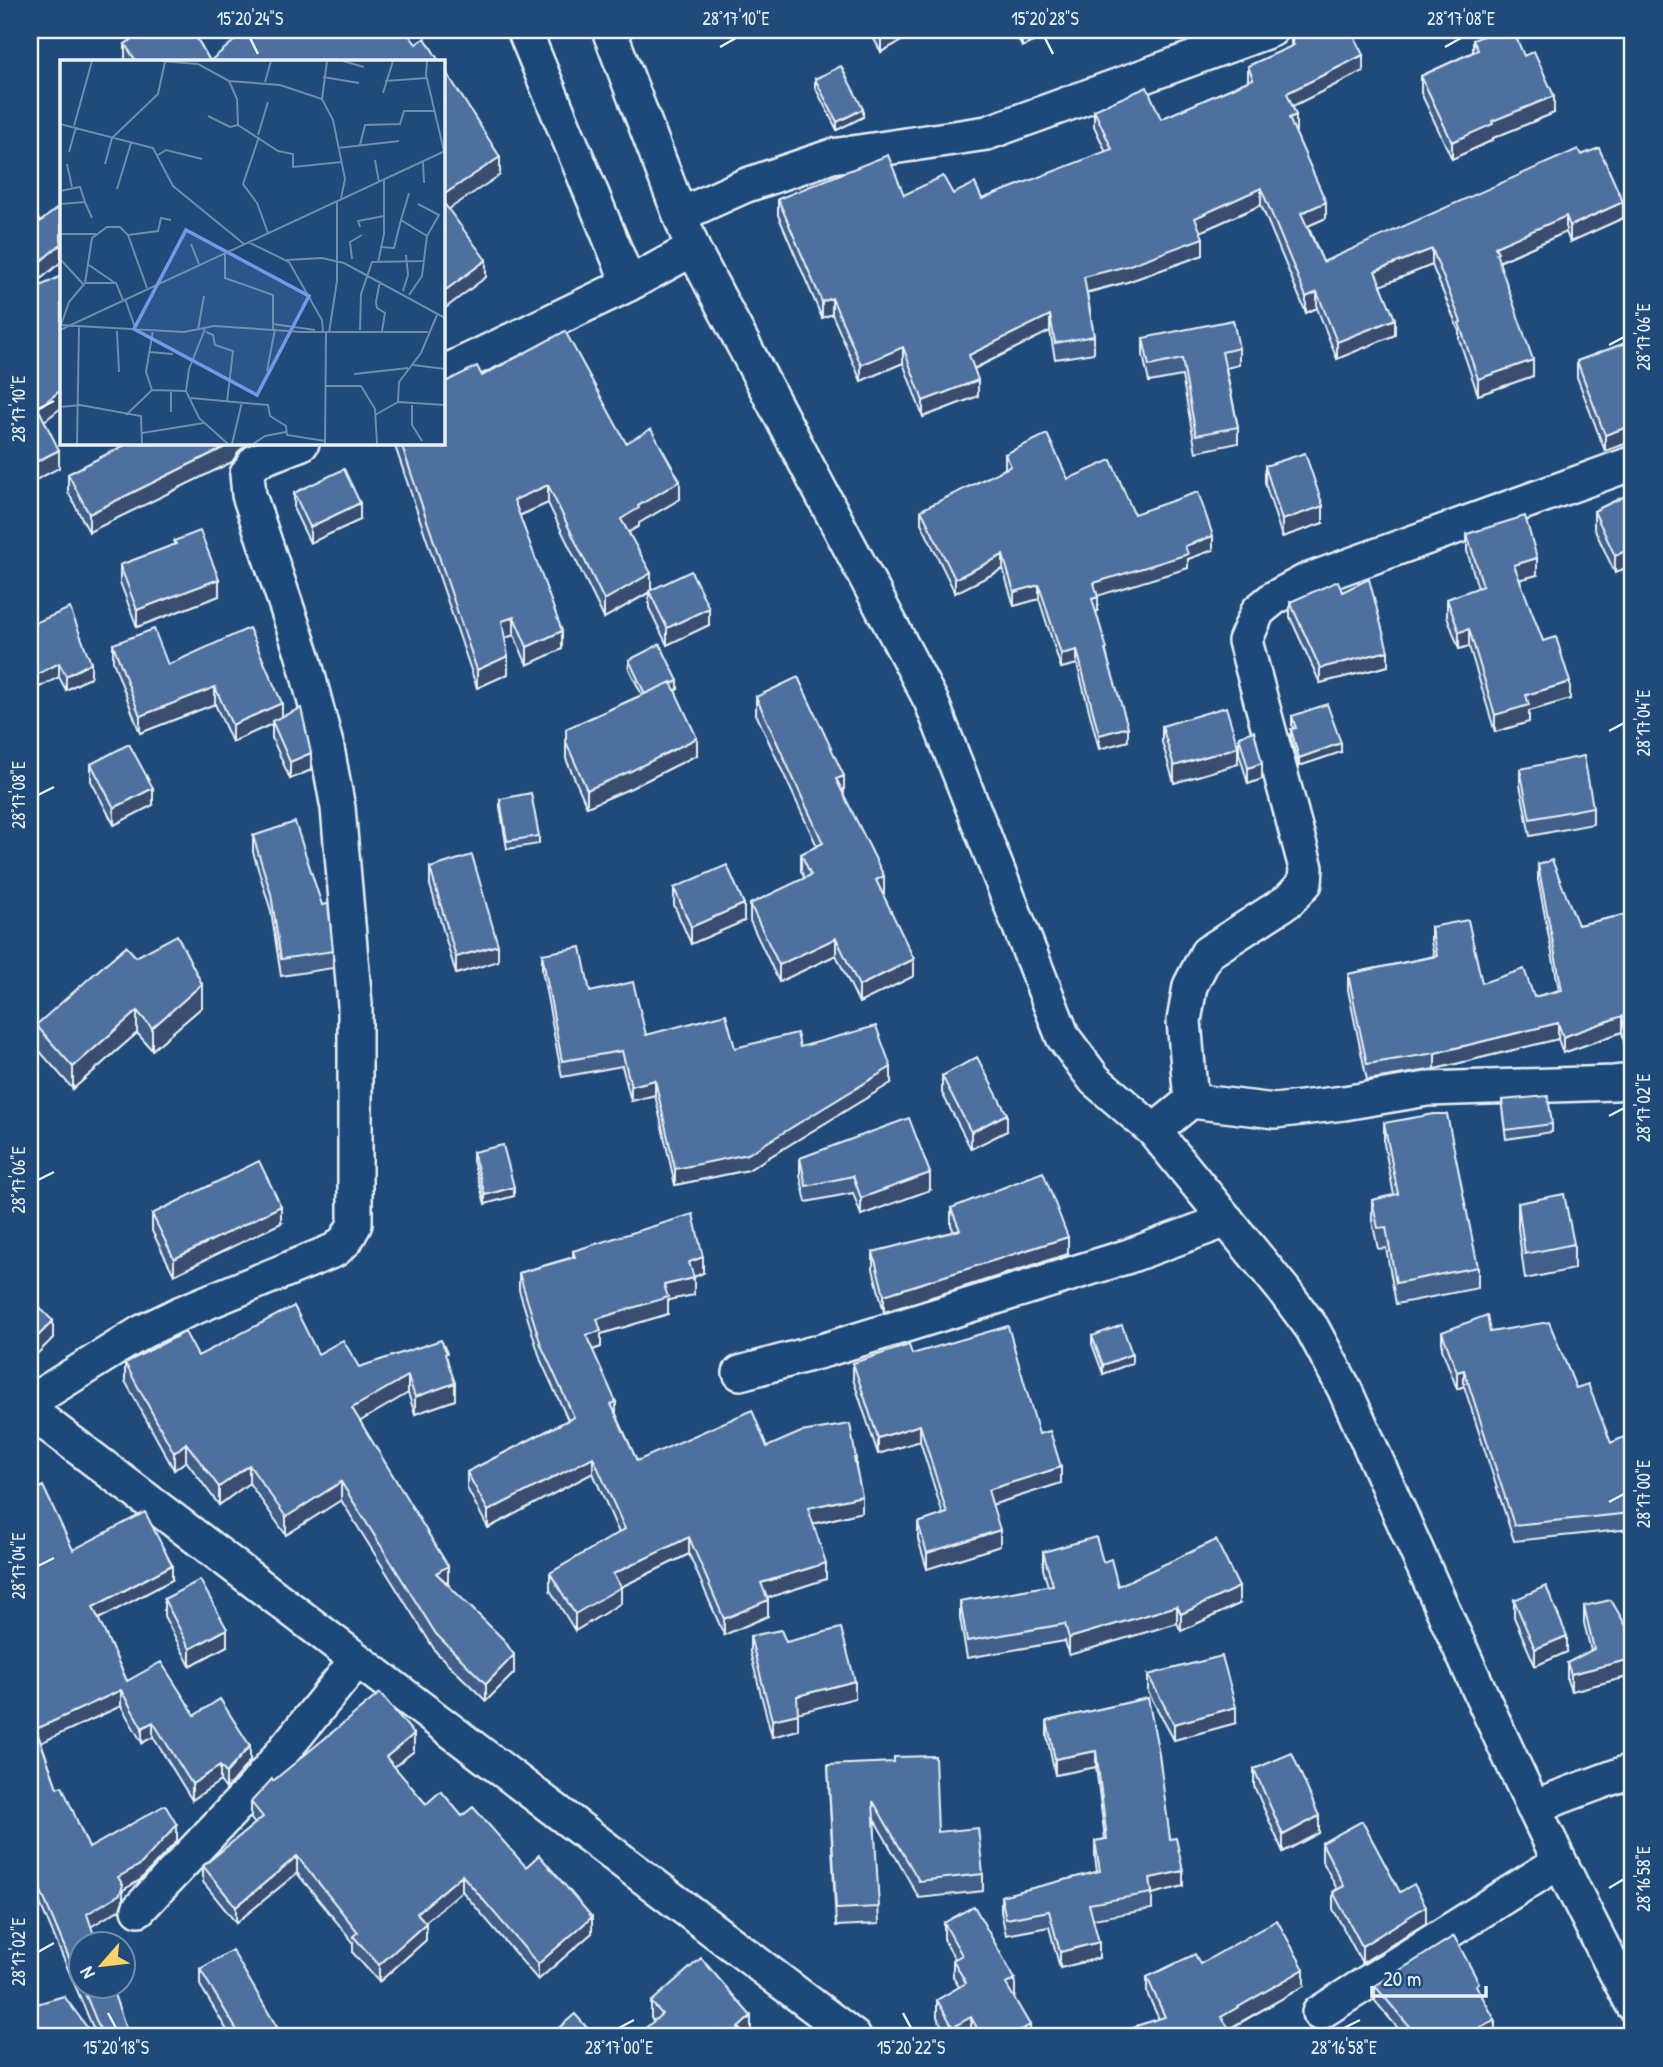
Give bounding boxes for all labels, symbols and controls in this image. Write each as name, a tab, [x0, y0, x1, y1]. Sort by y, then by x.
text: 15°20'24"S	[217, 6, 283, 31]
text: 28°17'10"E	[703, 6, 769, 31]
text: 15°20'28"S	[1011, 6, 1079, 31]
text: 28°17'08"E	[1427, 6, 1495, 31]
inset map	[60, 60, 444, 444]
text: 28°17'06"E	[1631, 303, 1656, 371]
text: 28°17'10"E	[6, 376, 31, 442]
text: 28°17'04"E	[1631, 689, 1656, 757]
text: 28°17'08"E	[6, 761, 31, 829]
text: 28°17'02"E	[1631, 1074, 1656, 1142]
text: 28°17'06"E	[6, 1146, 31, 1214]
text: 28°17'00"E	[1631, 1460, 1656, 1528]
text: 28°17'04"E	[6, 1532, 31, 1600]
text: 28°16'58"E	[1631, 1846, 1656, 1912]
text: 28°17'02"E	[6, 1918, 31, 1986]
north arrow	[66, 1930, 136, 2000]
scale bar	[1372, 1955, 1486, 1999]
text: N	[73, 1962, 101, 1984]
text: 20 m	[1383, 1964, 1421, 1993]
text: 15°20'18"S	[83, 2035, 149, 2060]
text: 28°17'00"E	[585, 2035, 653, 2060]
text: 15°20'22"S	[877, 2035, 945, 2060]
text: 28°16'58"E	[1311, 2035, 1377, 2060]

